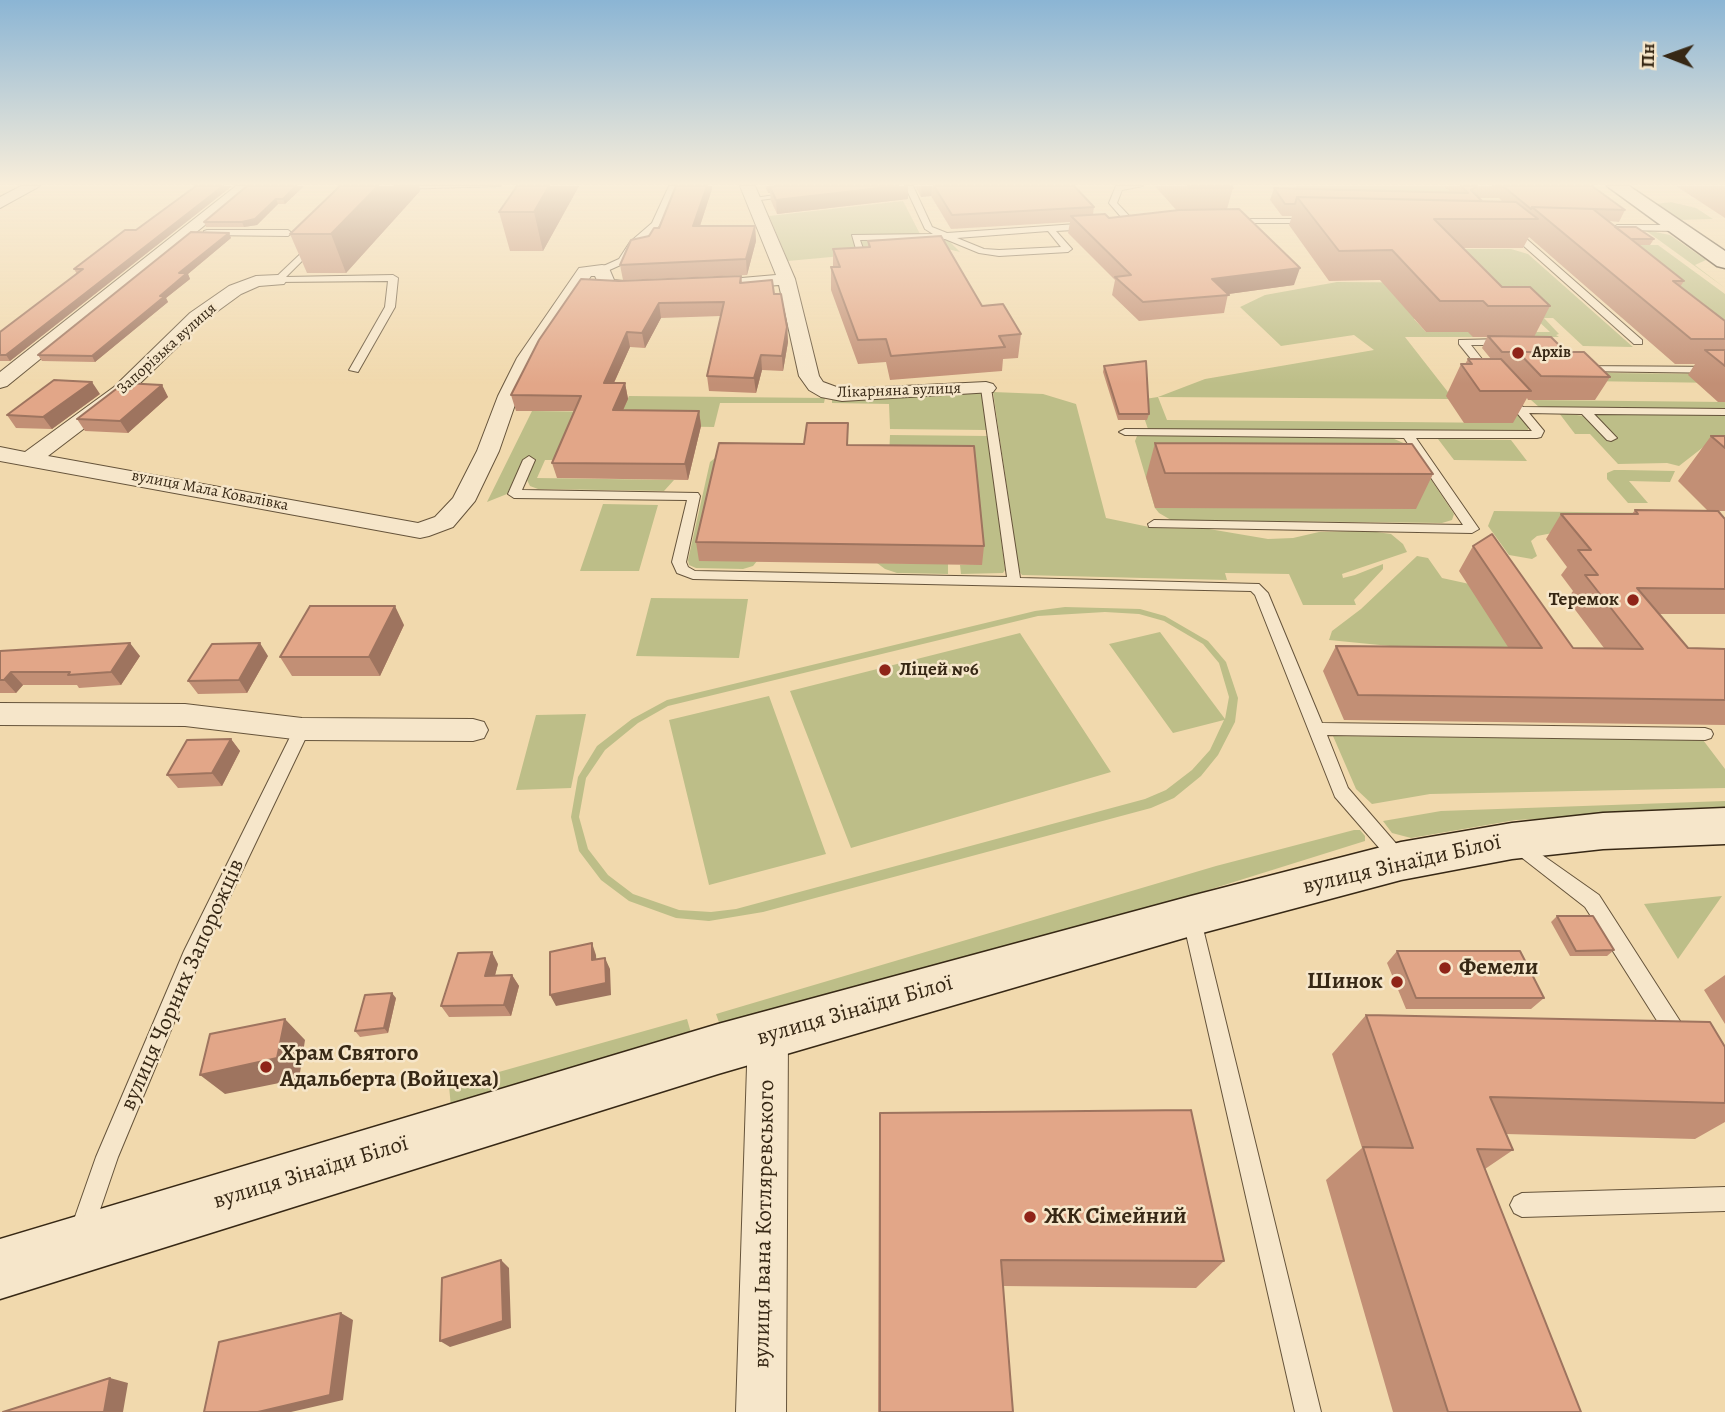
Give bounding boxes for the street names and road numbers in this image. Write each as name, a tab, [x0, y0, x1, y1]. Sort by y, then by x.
street label: Запорізька вулиця	[113, 299, 221, 399]
street label: Лікарняна вулиця	[837, 379, 961, 403]
street label: вулиця Мала Ковалівка	[130, 466, 290, 516]
street label: вулиця Зінаїди Білої	[1300, 829, 1504, 901]
street label: вулиця Чорних Запорожців	[115, 855, 251, 1115]
street label: вулиця Зінаїди Білої	[754, 970, 956, 1052]
street label: вулиця Івана Котляревського	[749, 1079, 781, 1369]
street label: вулиця Зінаїди Білої	[210, 1130, 412, 1216]

